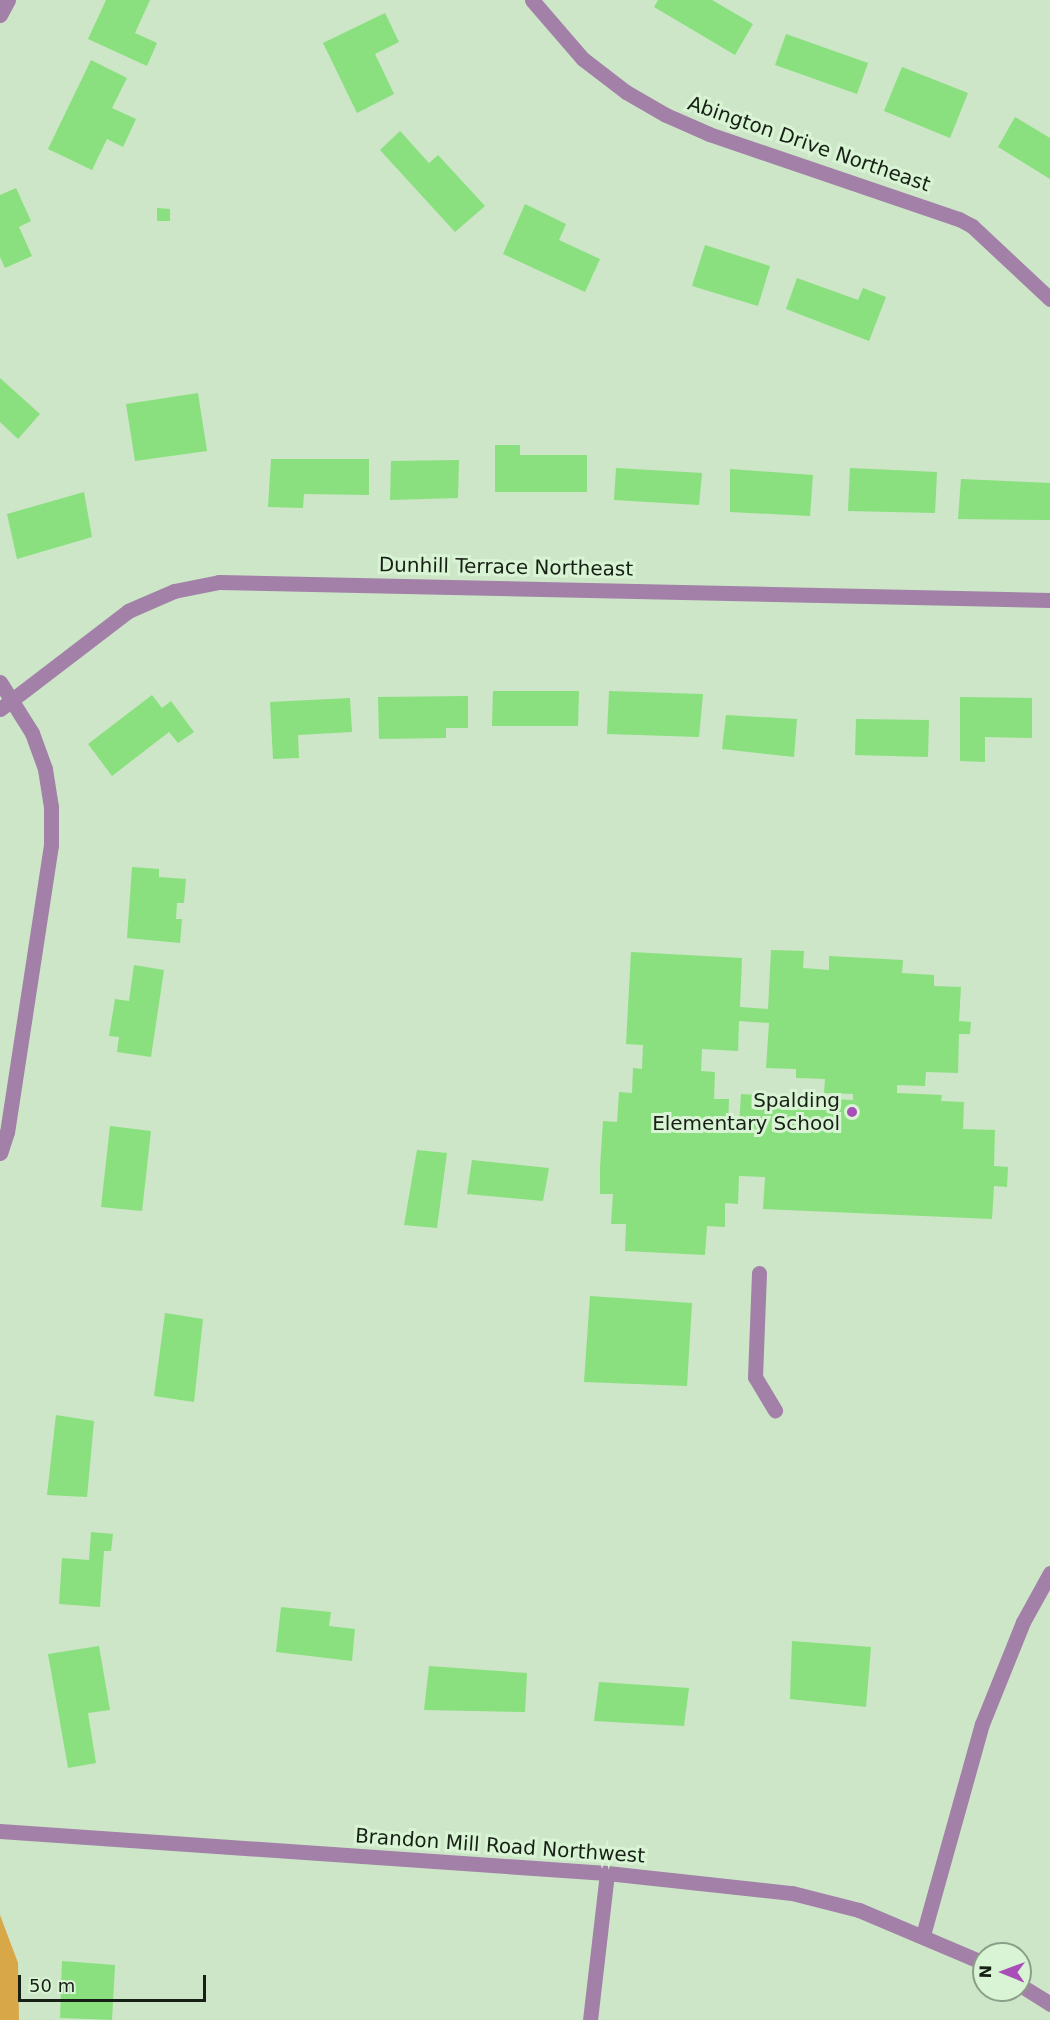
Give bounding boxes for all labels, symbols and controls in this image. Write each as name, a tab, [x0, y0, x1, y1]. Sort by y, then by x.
street label: Abington Drive Northeast	[685, 91, 933, 197]
street label: Dunhill Terrace Northeast	[379, 553, 633, 581]
place label: Spalding Elementary School	[652, 1088, 840, 1135]
marker: Spalding Elementary School	[845, 1105, 859, 1119]
street label: Brandon Mill Road Northwest	[354, 1824, 646, 1868]
north arrow	[972, 1942, 1032, 2002]
scale bar	[21, 1963, 208, 2001]
text: N	[976, 1965, 995, 1979]
text: 50 m	[29, 1975, 75, 1996]

